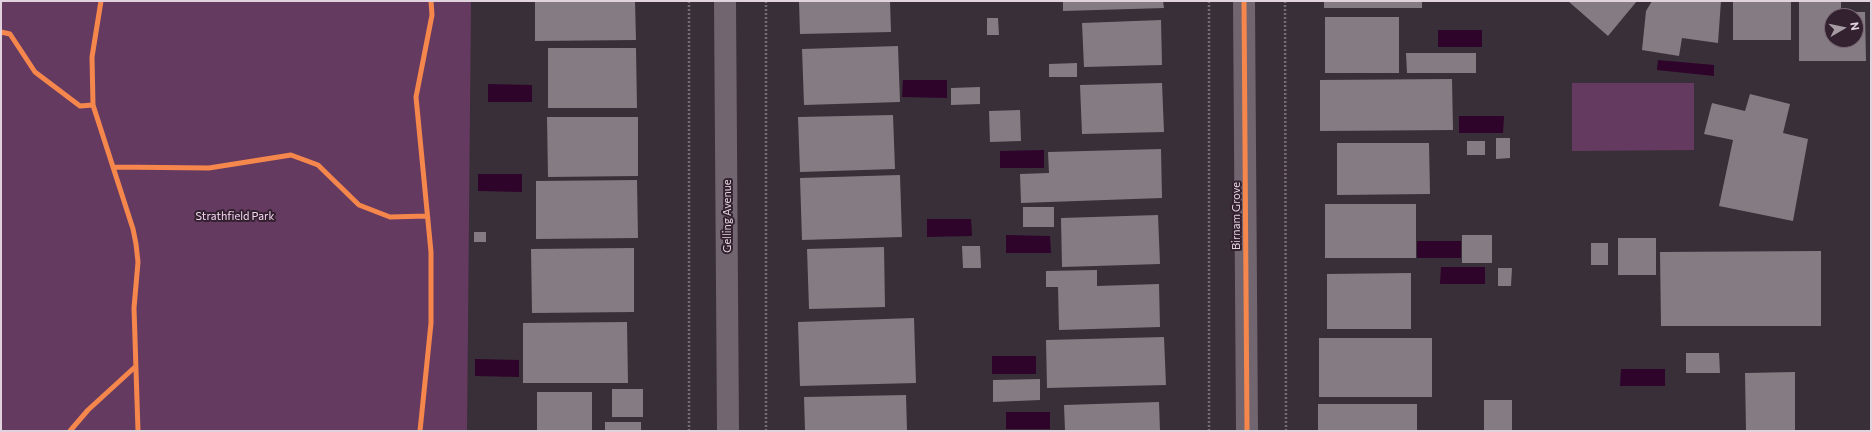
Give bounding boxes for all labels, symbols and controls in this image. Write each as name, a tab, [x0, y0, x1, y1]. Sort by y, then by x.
north arrow	[1824, 8, 1864, 48]
text: N	[1848, 21, 1862, 31]
street label: Gelling Avenue	[720, 179, 734, 253]
street label: Birnam Grove	[1229, 182, 1243, 250]
park label: Strathfield Park	[196, 209, 274, 223]

